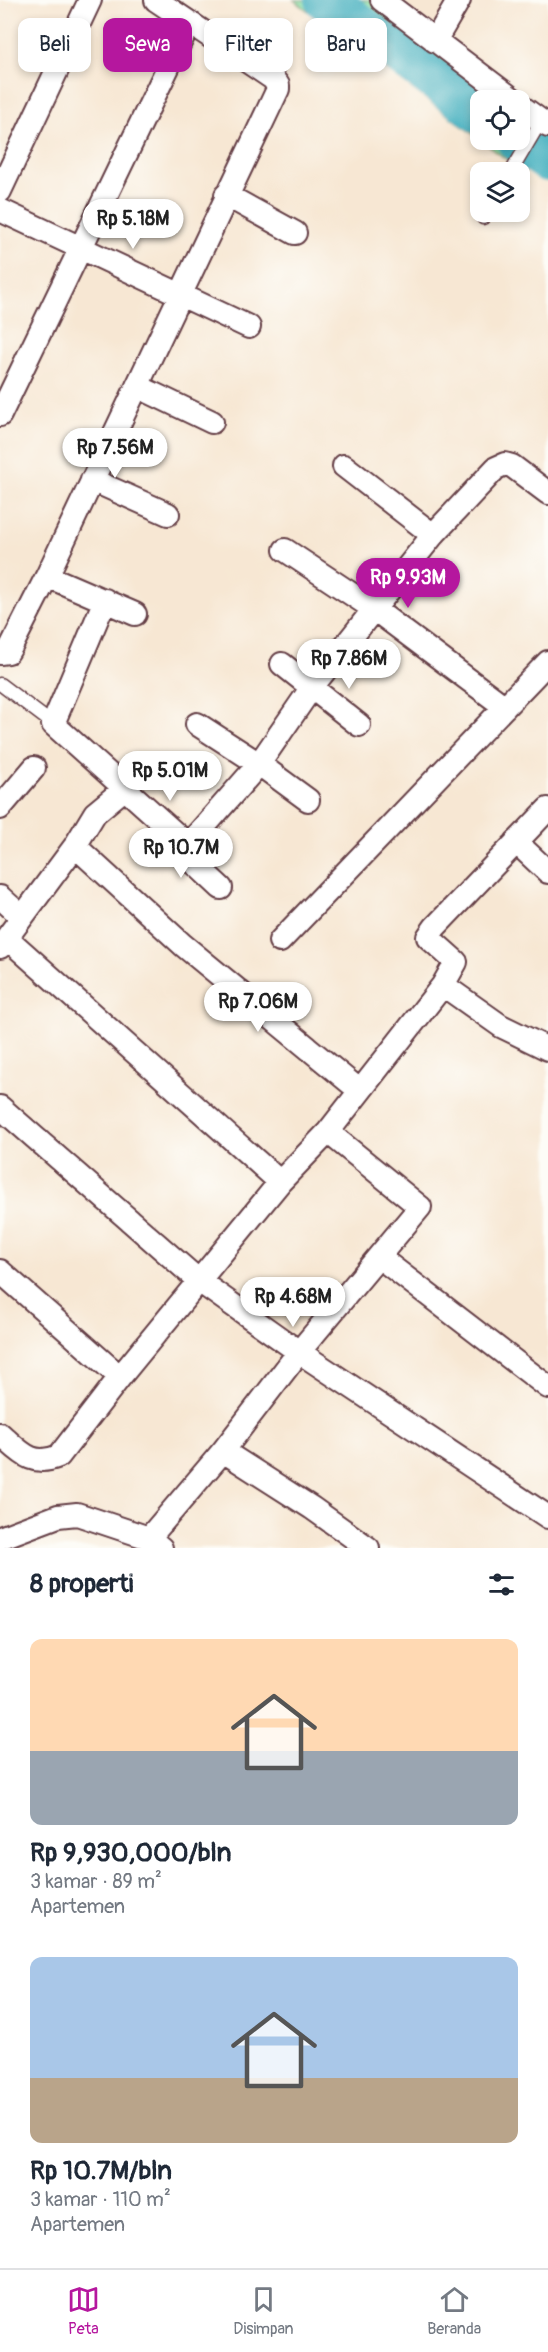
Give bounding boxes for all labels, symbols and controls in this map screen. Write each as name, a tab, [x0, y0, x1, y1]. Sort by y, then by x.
chip: Beli	[18, 18, 91, 72]
chip: Sewa	[103, 18, 192, 72]
chip: Filter	[204, 18, 293, 72]
chip: Baru	[305, 18, 387, 72]
map controls	[470, 90, 530, 222]
button: locate	[470, 90, 530, 150]
button: layers	[470, 162, 530, 222]
pin: Rp 5.18M	[71, 199, 195, 250]
text: Rp 5.18M	[97, 206, 169, 231]
pin: Rp 7.56M	[53, 428, 177, 479]
text: Rp 7.56M	[76, 435, 154, 460]
pin: Rp 9.93M	[346, 558, 470, 609]
text: Rp 9.93M	[370, 565, 446, 590]
pin: Rp 7.86M	[287, 639, 411, 690]
text: Rp 7.86M	[311, 646, 387, 671]
pin: Rp 5.01M	[108, 751, 232, 802]
text: Rp 5.01M	[132, 758, 208, 783]
pin: Rp 10.7M	[119, 828, 243, 879]
text: Rp 10.7M	[143, 835, 219, 860]
pin: Rp 7.06M	[196, 982, 320, 1033]
text: Rp 7.06M	[218, 989, 298, 1014]
pin: Rp 4.68M	[231, 1277, 355, 1328]
text: Rp 4.68M	[254, 1284, 332, 1309]
text: 8 properti	[30, 1568, 133, 1600]
icon: filters	[485, 1568, 518, 1601]
icon: home	[220, 1678, 328, 1786]
text: Rp 9,930,000/bln	[30, 1837, 232, 1869]
text: 3 kamar · 89 m²	[30, 1869, 162, 1894]
text: Apartemen	[30, 1894, 125, 1919]
icon: home	[220, 1996, 328, 2104]
text: Rp 10.7M/bln	[30, 2155, 172, 2187]
text: 3 kamar · 110 m²	[30, 2187, 171, 2212]
text: Apartemen	[30, 2212, 125, 2237]
tab: Peta	[67, 2283, 100, 2339]
tab: Disimpan	[233, 2283, 294, 2339]
tab: Beranda	[427, 2283, 481, 2339]

